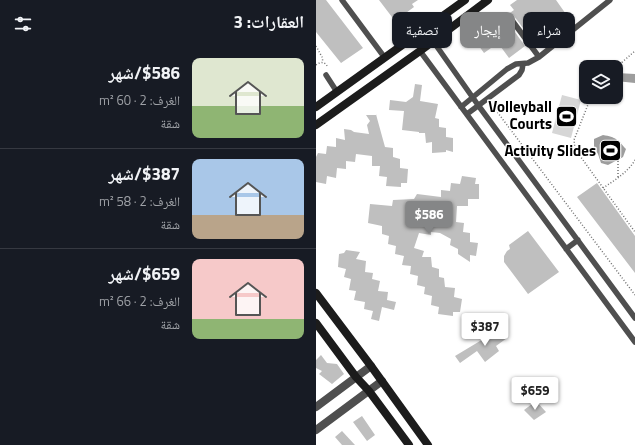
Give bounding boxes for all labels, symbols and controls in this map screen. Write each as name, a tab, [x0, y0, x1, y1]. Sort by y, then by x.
text: العقارات: 3	[233, 9, 304, 35]
chip: تصفية	[392, 12, 452, 48]
chip: إيجار	[460, 12, 515, 48]
chip: شراء	[523, 12, 575, 48]
icon: filters	[12, 13, 34, 35]
text: $586/شهر	[109, 60, 180, 86]
map controls	[579, 60, 623, 104]
button: layers	[579, 60, 623, 104]
icon: home	[224, 74, 272, 122]
text: الغرف: 2 · 60 m²	[99, 90, 180, 110]
place label: Volleyball Courts	[488, 95, 552, 135]
sports icon: Volleyball Courts	[554, 103, 580, 129]
text: شقة	[161, 113, 180, 133]
sports icon: Activity Slides	[598, 138, 624, 164]
place label: Activity Slides	[504, 139, 596, 162]
text: $387/شهر	[109, 161, 180, 187]
icon: home	[224, 175, 272, 223]
text: الغرف: 2 · 58 m²	[99, 191, 180, 211]
pin: $586	[405, 201, 453, 235]
text: $586	[414, 204, 444, 224]
text: شقة	[161, 214, 180, 234]
text: $659/شهر	[109, 261, 180, 287]
icon: home	[224, 275, 272, 323]
text: الغرف: 2 · 66 m²	[99, 291, 180, 311]
pin: $387	[461, 313, 509, 347]
text: شقة	[161, 314, 180, 334]
text: $387	[470, 316, 500, 336]
pin: $659	[511, 377, 559, 411]
text: $659	[520, 380, 550, 400]

